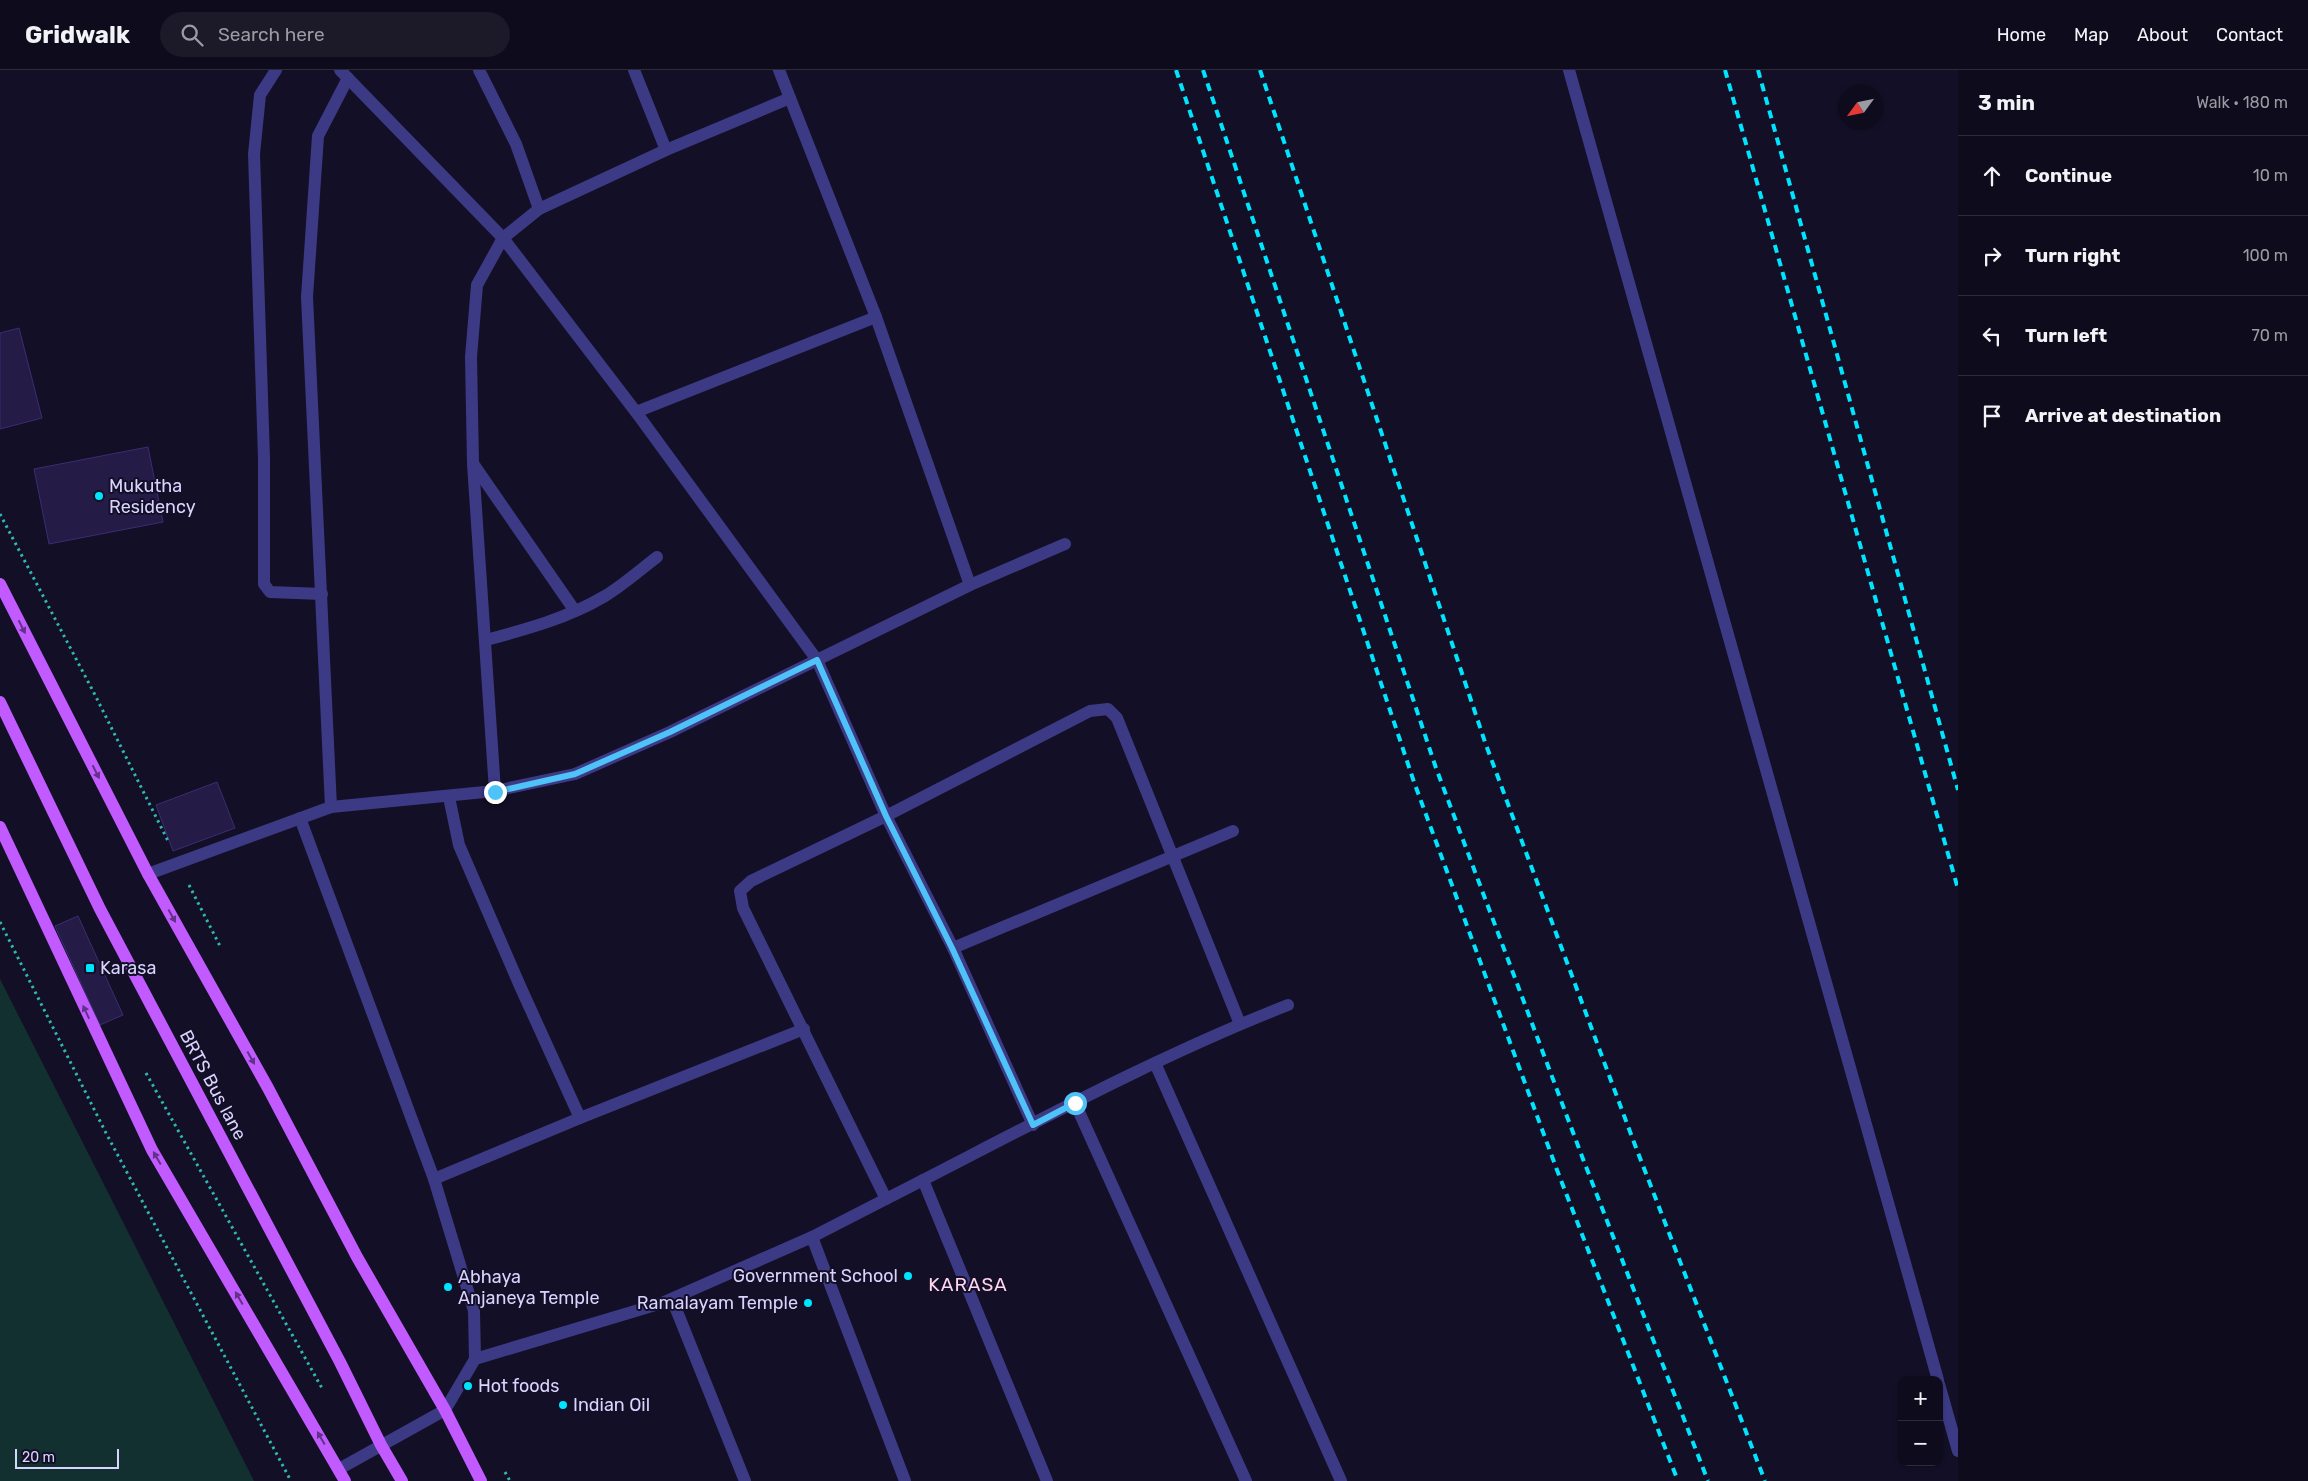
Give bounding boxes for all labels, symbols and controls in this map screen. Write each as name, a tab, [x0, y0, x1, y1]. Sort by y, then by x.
search box	[160, 12, 510, 57]
text: Gridwalk	[25, 21, 130, 49]
icon: search	[178, 21, 206, 49]
text: Search here	[218, 23, 325, 46]
text: Home	[1997, 24, 2046, 46]
text: Map	[2074, 24, 2109, 46]
text: About	[2137, 24, 2188, 46]
text: Contact	[2216, 24, 2283, 46]
north arrow	[1838, 85, 1883, 130]
text: 3 min	[1978, 90, 2035, 115]
text: Walk · 180 m	[2196, 93, 2288, 112]
icon: ahead	[1978, 162, 2006, 190]
text: Continue	[2025, 164, 2112, 187]
text: 10 m	[2253, 166, 2288, 185]
icon: right	[1978, 242, 2006, 270]
text: Turn right	[2025, 244, 2120, 267]
text: 100 m	[2243, 246, 2288, 265]
icon: left	[1978, 322, 2006, 350]
text: Turn left	[2025, 324, 2107, 347]
text: 70 m	[2251, 326, 2288, 345]
icon: arrive	[1978, 402, 2006, 430]
text: Arrive at destination	[2025, 404, 2221, 427]
place label: Mukutha Residency	[109, 475, 196, 518]
marker: Mukutha Residency	[93, 490, 105, 502]
one-way arrow	[18, 620, 26, 634]
one-way arrow	[92, 765, 100, 779]
route end	[484, 781, 507, 804]
one-way arrow	[167, 909, 176, 922]
place label: Karasa	[100, 957, 156, 979]
marker: Karasa	[84, 962, 96, 974]
one-way arrow	[82, 1005, 90, 1019]
street label: BRTS Bus lane	[175, 1026, 251, 1144]
one-way arrow	[247, 1050, 255, 1065]
route start	[1064, 1092, 1087, 1115]
one-way arrow	[152, 1152, 161, 1165]
place label: Government School	[733, 1265, 898, 1287]
place label: Abhaya Anjaneya Temple	[458, 1266, 600, 1309]
marker: Government School	[902, 1270, 914, 1282]
district label: KARASA	[928, 1273, 1008, 1296]
marker: Abhaya Anjaneya Temple	[442, 1281, 454, 1293]
one-way arrow	[235, 1291, 243, 1306]
place label: Ramalayam Temple	[637, 1292, 798, 1314]
marker: Ramalayam Temple	[802, 1297, 814, 1309]
place label: Hot foods	[478, 1375, 560, 1397]
map controls	[1898, 1376, 1943, 1466]
button: +	[1898, 1376, 1943, 1421]
marker: Hot foods	[462, 1380, 474, 1392]
place label: Indian Oil	[573, 1394, 650, 1416]
marker: Indian Oil	[557, 1399, 569, 1411]
button: −	[1898, 1421, 1943, 1466]
one-way arrow	[317, 1432, 326, 1445]
scale bar	[15, 1446, 119, 1469]
text: 20 m	[22, 1449, 55, 1466]

